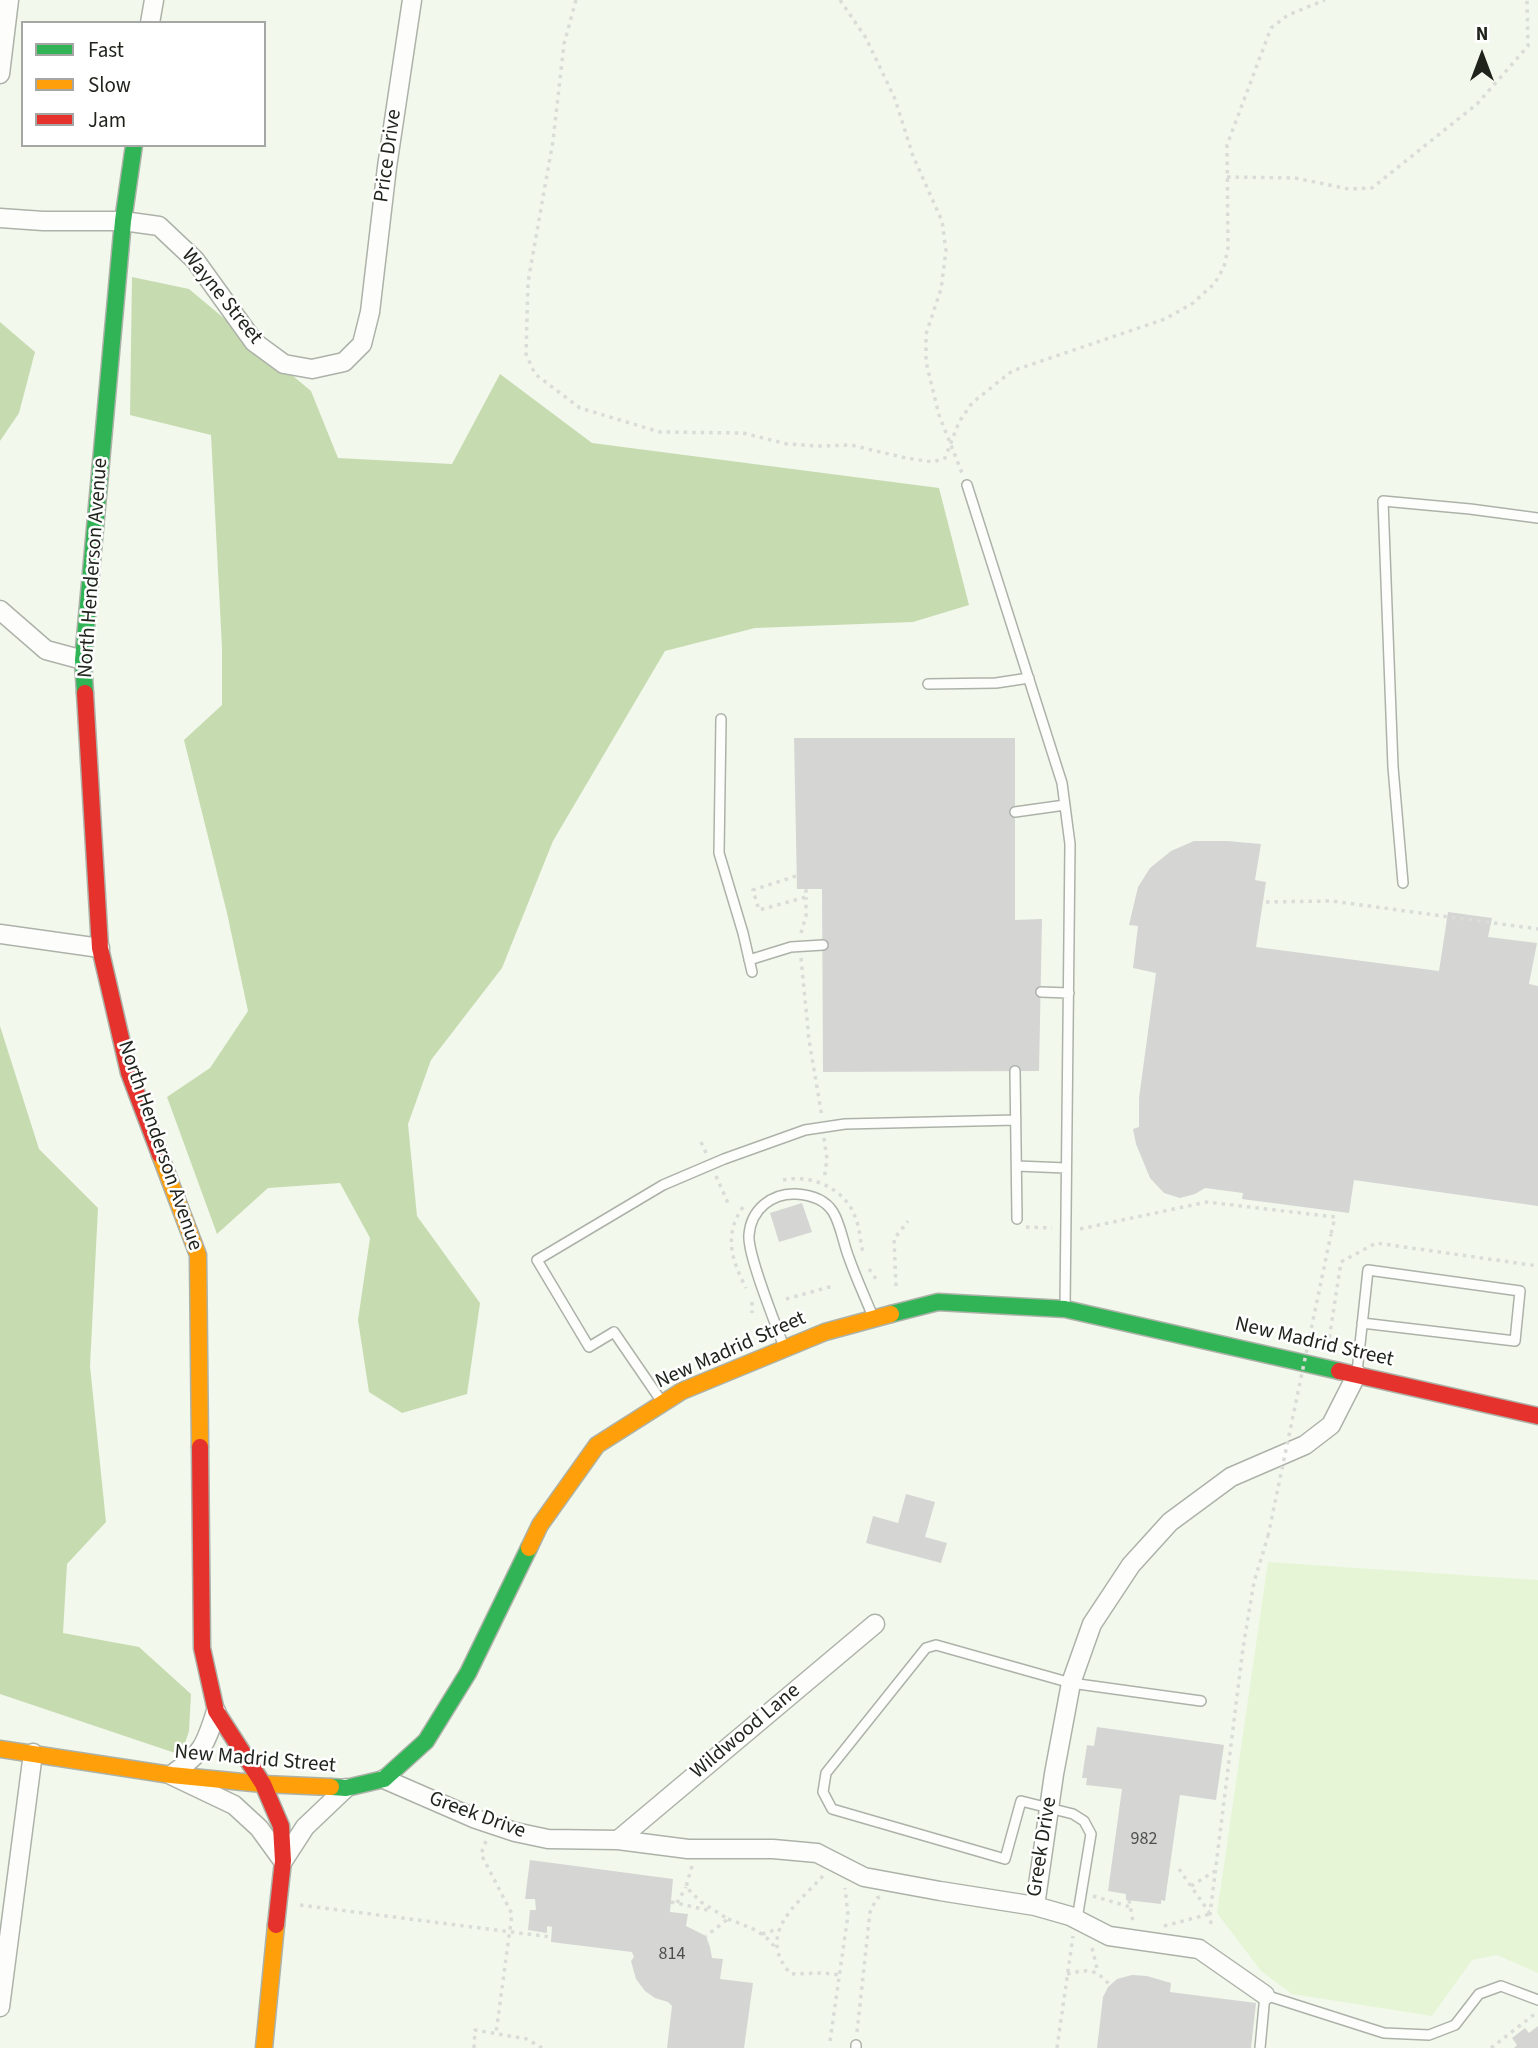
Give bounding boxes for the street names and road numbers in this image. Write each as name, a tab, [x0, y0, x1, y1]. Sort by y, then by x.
street label: Price Drive	[370, 108, 408, 204]
street label: Wayne Street	[175, 244, 267, 350]
street label: North Henderson Avenue	[74, 457, 114, 679]
street label: North Henderson Avenue	[111, 1038, 207, 1254]
street label: New Madrid Street	[652, 1307, 810, 1395]
street label: New Madrid Street	[1232, 1313, 1396, 1373]
street label: Wildwood Lane	[686, 1679, 806, 1785]
street label: New Madrid Street	[173, 1740, 337, 1780]
street label: Greek Drive	[425, 1787, 529, 1845]
street label: Greek Drive	[1023, 1795, 1063, 1899]

